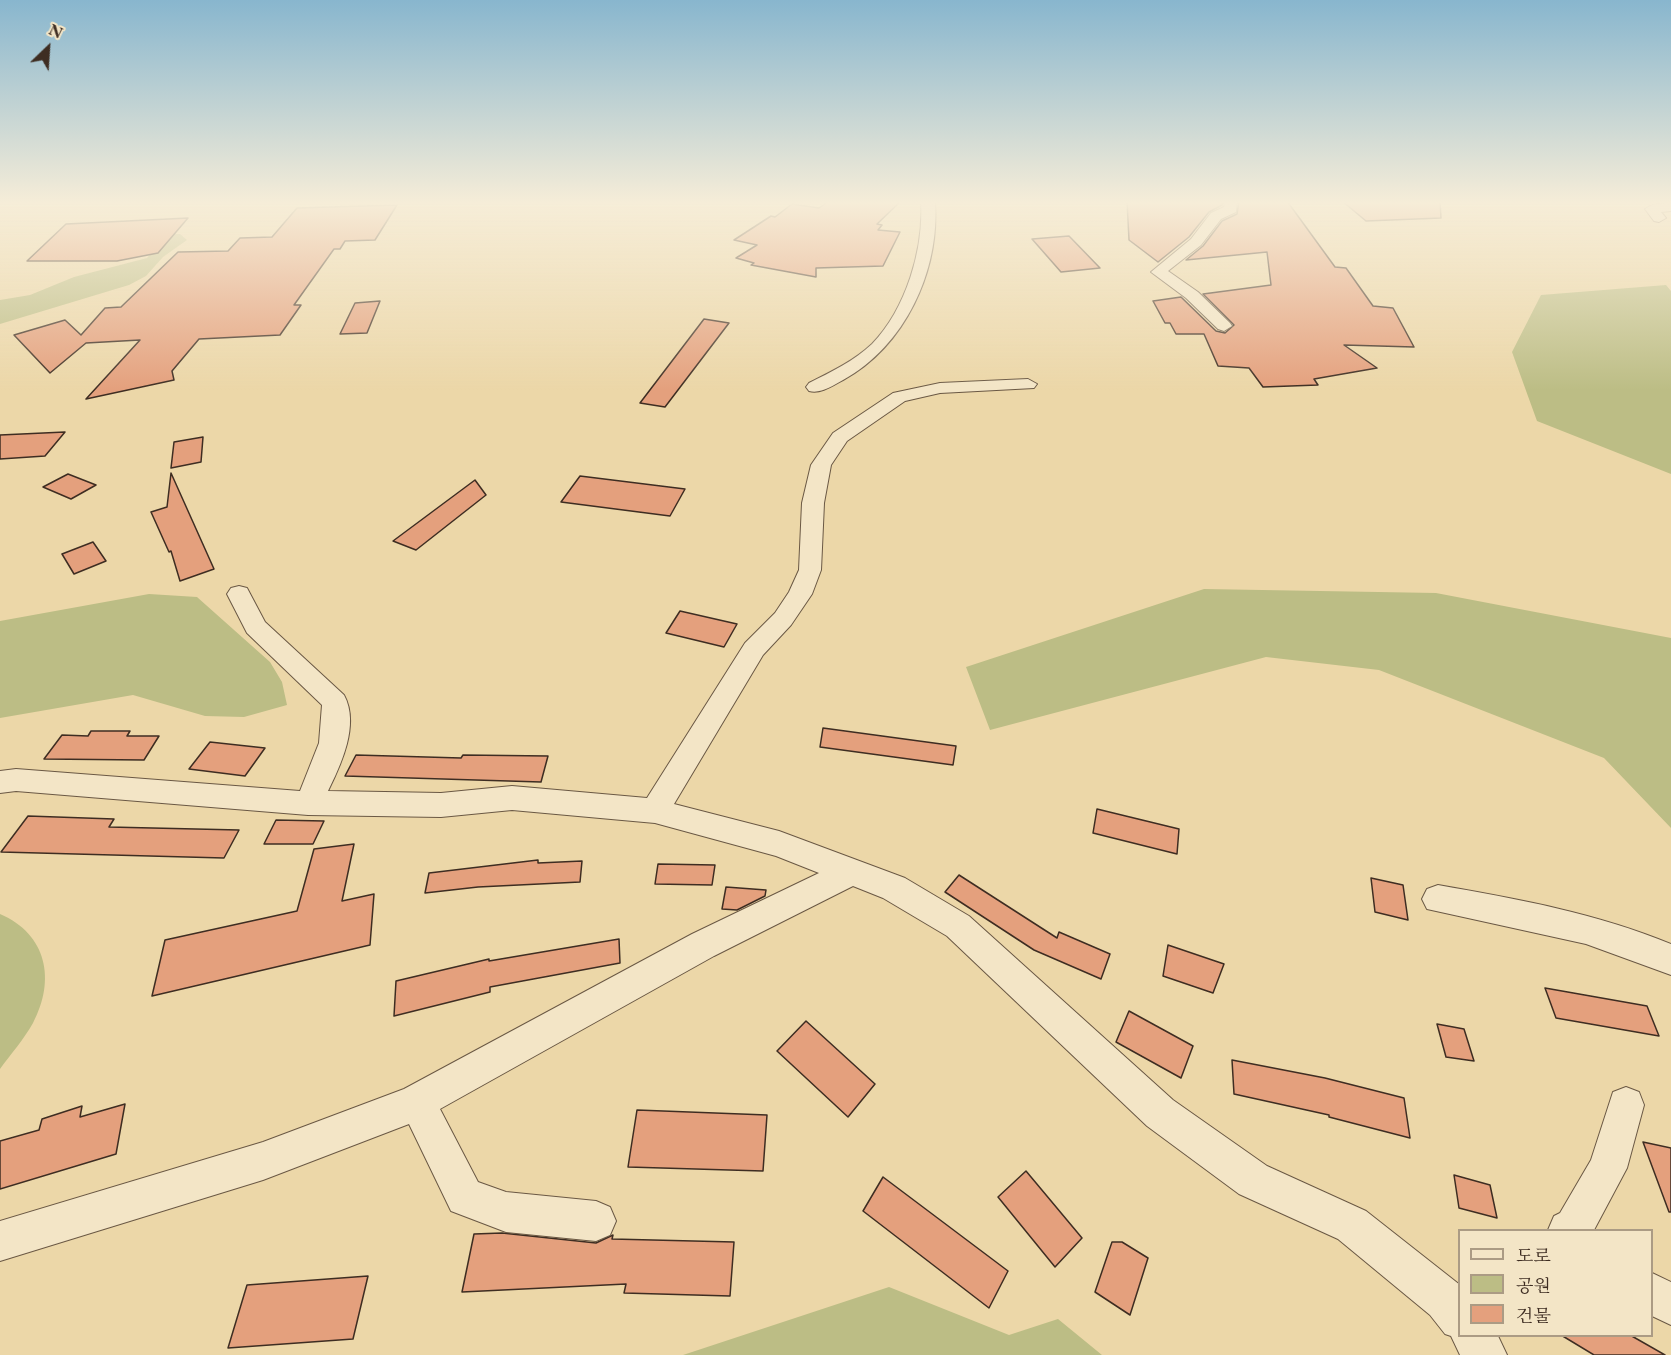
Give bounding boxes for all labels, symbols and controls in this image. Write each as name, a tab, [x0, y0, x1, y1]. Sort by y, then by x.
north arrow	[18, 18, 78, 78]
text: N	[46, 19, 66, 43]
legend	[1458, 1229, 1653, 1337]
text: 도로	[1516, 1244, 1551, 1267]
text: 공원	[1516, 1274, 1551, 1297]
text: 건물	[1516, 1304, 1551, 1327]

